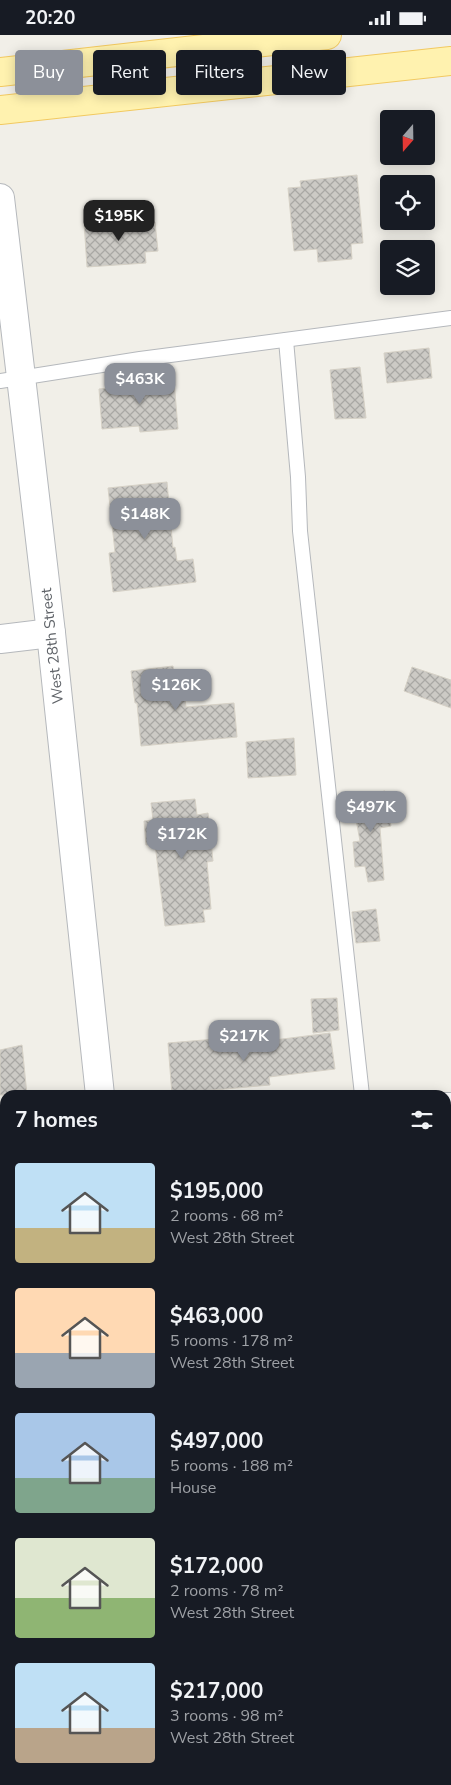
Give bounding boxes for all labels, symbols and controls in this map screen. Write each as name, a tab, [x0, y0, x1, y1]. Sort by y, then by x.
text: 20:20	[25, 5, 75, 31]
chip: Buy	[15, 50, 83, 95]
chip: Rent	[93, 50, 166, 95]
chip: Filters	[176, 50, 262, 95]
chip: New	[272, 50, 346, 95]
north arrow	[380, 110, 435, 165]
map controls	[380, 110, 435, 295]
button: locate	[380, 175, 435, 230]
pin: $195K	[84, 199, 154, 242]
text: $195K	[94, 205, 144, 227]
button: layers	[380, 240, 435, 295]
pin: $463K	[105, 363, 175, 405]
text: $463K	[115, 368, 165, 390]
pin: $148K	[110, 497, 180, 540]
text: $148K	[120, 503, 170, 525]
street label: West 28th Street	[36, 586, 68, 705]
pin: $126K	[141, 669, 211, 711]
text: $126K	[151, 674, 201, 696]
pin: $497K	[336, 791, 406, 833]
text: $497K	[346, 796, 396, 818]
pin: $172K	[147, 817, 217, 860]
text: $172K	[157, 823, 207, 845]
pin: $217K	[209, 1019, 279, 1062]
text: $217K	[219, 1025, 269, 1047]
text: 7 homes	[15, 1106, 98, 1134]
icon: filters	[408, 1106, 436, 1134]
text: $195,000	[170, 1177, 263, 1205]
icon: home	[55, 1183, 115, 1243]
text: 2 rooms · 68 m²	[170, 1205, 283, 1227]
text: West 28th Street	[170, 1227, 294, 1249]
text: $463,000	[170, 1302, 263, 1330]
icon: home	[55, 1308, 115, 1368]
text: 5 rooms · 178 m²	[170, 1330, 293, 1352]
text: West 28th Street	[170, 1352, 294, 1374]
text: $497,000	[170, 1427, 263, 1455]
icon: home	[55, 1433, 115, 1493]
text: 5 rooms · 188 m²	[170, 1455, 293, 1477]
text: House	[170, 1477, 216, 1499]
text: $172,000	[170, 1552, 263, 1580]
icon: home	[55, 1558, 115, 1618]
text: 2 rooms · 78 m²	[170, 1580, 283, 1602]
text: West 28th Street	[170, 1602, 294, 1624]
text: $217,000	[170, 1677, 263, 1705]
icon: home	[55, 1683, 115, 1743]
text: 3 rooms · 98 m²	[170, 1705, 283, 1727]
text: West 28th Street	[170, 1727, 294, 1749]

